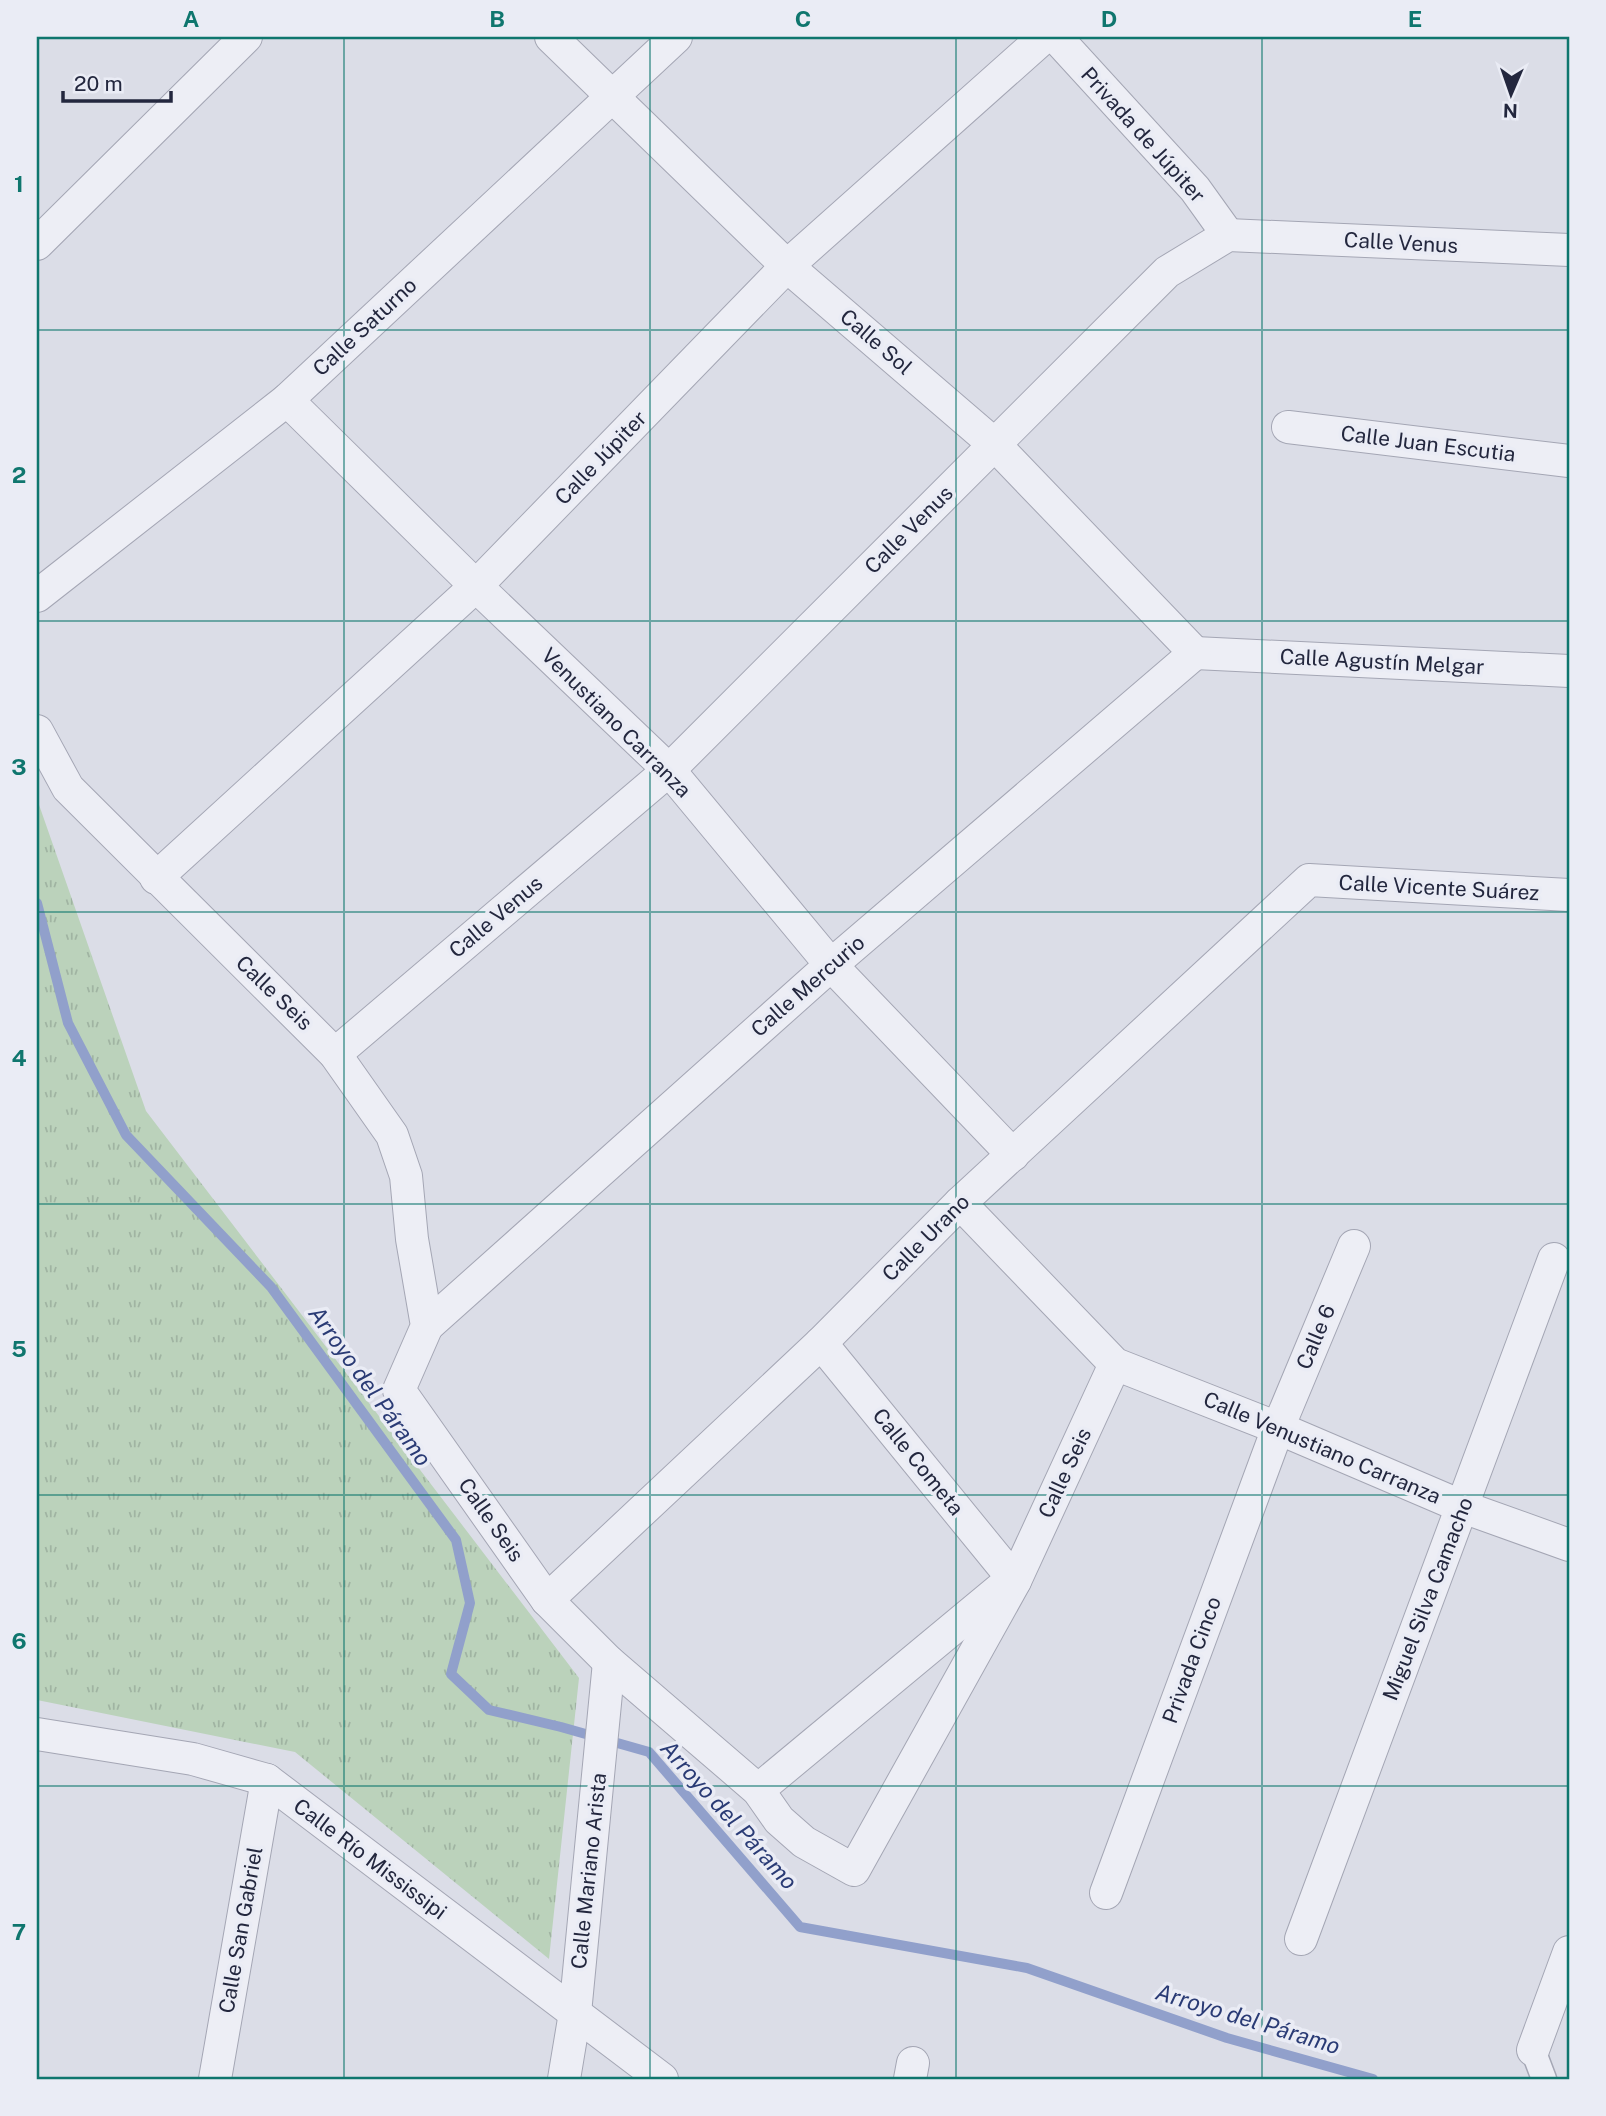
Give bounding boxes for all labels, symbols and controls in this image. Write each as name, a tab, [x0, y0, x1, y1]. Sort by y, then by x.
text: A	[183, 5, 200, 32]
text: B	[489, 5, 505, 32]
text: C	[795, 5, 811, 32]
text: D	[1101, 5, 1117, 32]
text: E	[1408, 5, 1422, 32]
scale bar	[63, 60, 172, 104]
north arrow	[1476, 60, 1546, 130]
street label: Privada de Júpiter	[1076, 62, 1211, 207]
text: 20 m	[74, 71, 123, 96]
text: N	[1503, 100, 1518, 122]
text: 1	[14, 170, 24, 197]
street label: Calle Venus	[1343, 227, 1459, 258]
street label: Calle Saturno	[308, 272, 422, 381]
street label: Calle Sol	[835, 304, 917, 380]
street label: Calle Júpiter	[550, 405, 652, 510]
street label: Calle Juan Escutia	[1339, 420, 1517, 467]
text: 2	[12, 461, 26, 488]
street label: Calle Venus	[859, 480, 958, 579]
street label: Venustiano Carranza	[536, 643, 696, 803]
street label: Calle Agustín Melgar	[1279, 644, 1485, 679]
text: 3	[11, 753, 27, 780]
street label: Calle Venus	[444, 870, 547, 963]
street label: Calle Vicente Suárez	[1338, 870, 1540, 905]
street label: Calle Mercurio	[746, 930, 869, 1042]
street label: Calle Seis	[231, 950, 318, 1035]
text: 4	[11, 1044, 27, 1071]
street label: Calle Urano	[877, 1189, 974, 1286]
water label: Arroyo del Páramo	[303, 1300, 437, 1471]
street label: Calle 6	[1291, 1301, 1340, 1373]
text: 5	[11, 1335, 27, 1362]
street label: Calle Venustiano Carranza	[1200, 1386, 1445, 1509]
street label: Calle Cometa	[868, 1403, 969, 1520]
street label: Calle Seis	[1033, 1424, 1096, 1522]
street label: Calle Seis	[454, 1473, 529, 1566]
street label: Miguel Silva Camacho	[1377, 1494, 1478, 1704]
street label: Privada Cinco	[1157, 1593, 1226, 1727]
text: 6	[11, 1627, 27, 1654]
water label: Arroyo del Páramo	[655, 1735, 803, 1895]
street label: Calle Mariano Arista	[566, 1772, 611, 1970]
street label: Calle Río Mississipi	[289, 1793, 452, 1924]
street label: Calle San Gabriel	[214, 1845, 267, 2015]
text: 7	[12, 1918, 26, 1945]
water label: Arroyo del Páramo	[1153, 1978, 1343, 2059]

